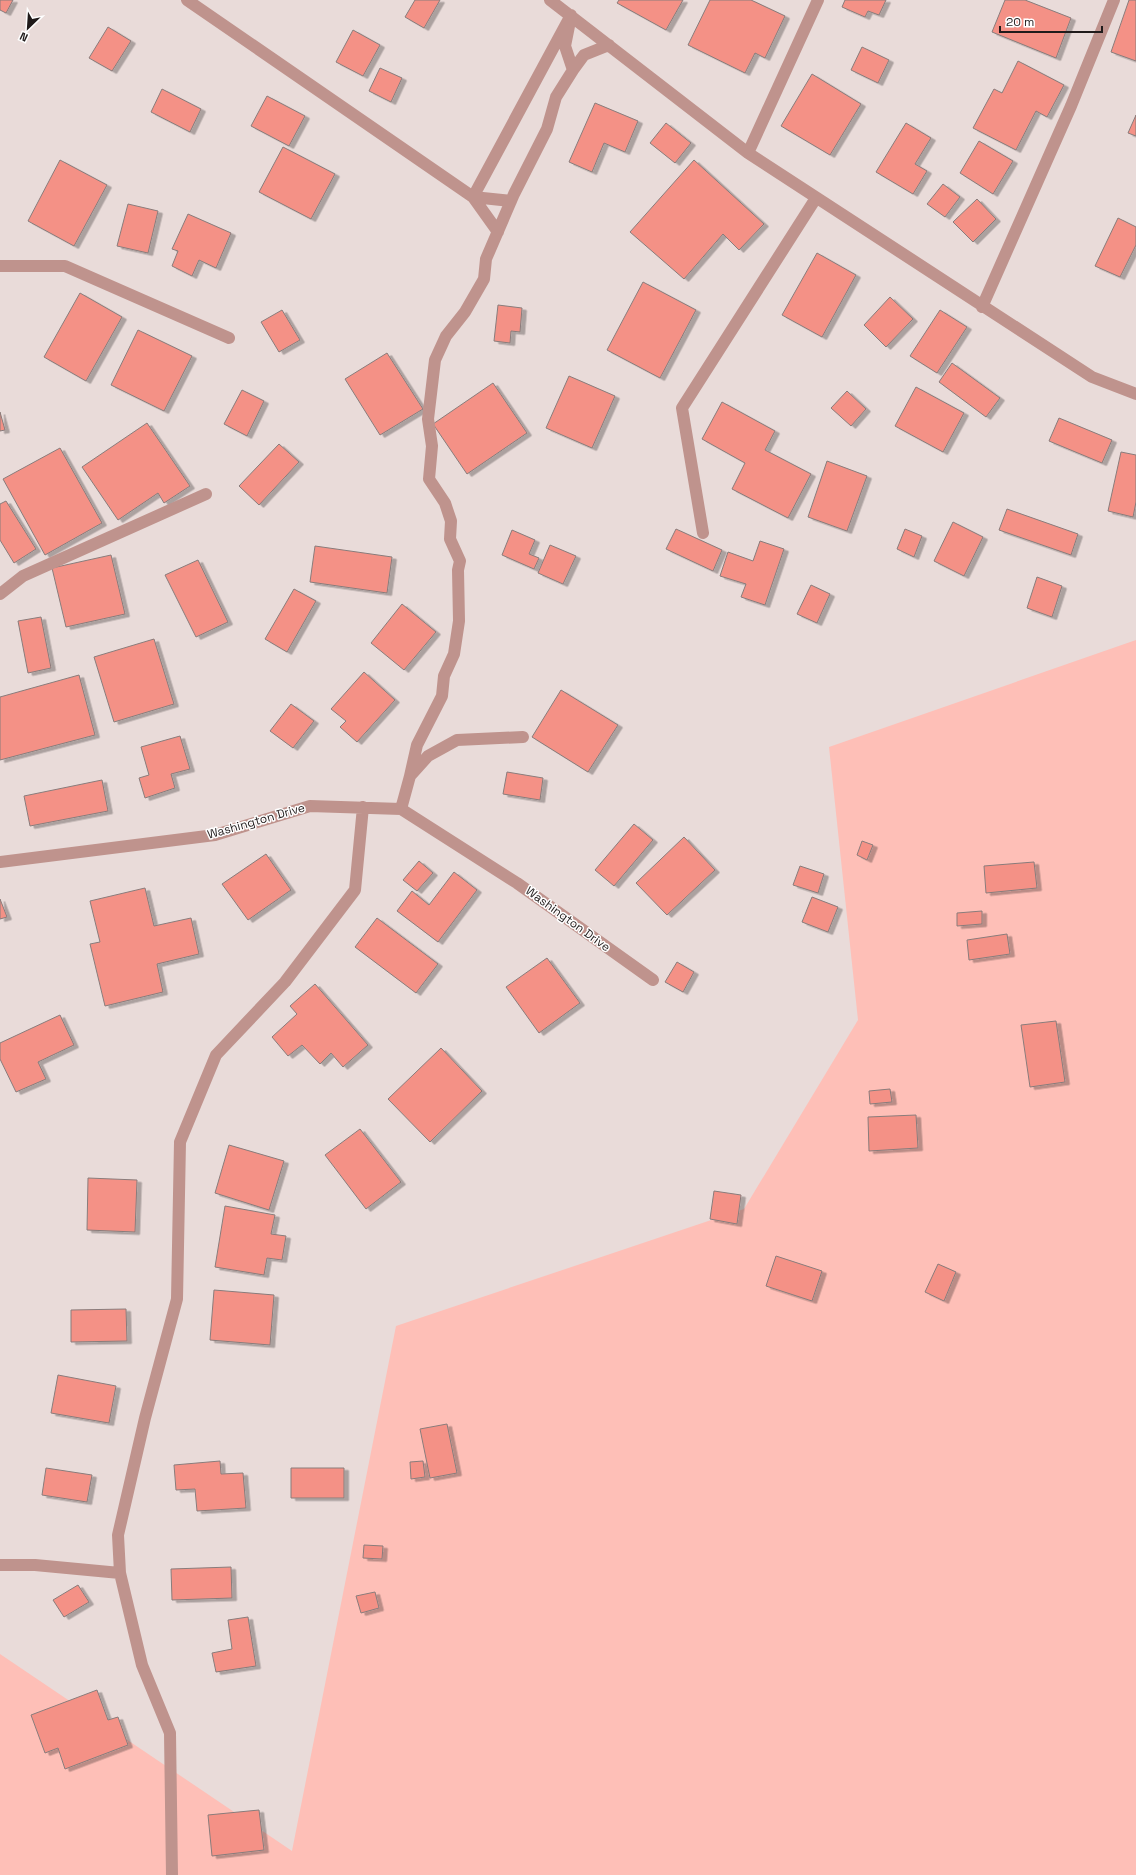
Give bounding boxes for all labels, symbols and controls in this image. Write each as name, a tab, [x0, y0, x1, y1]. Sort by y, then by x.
north arrow	[8, 8, 48, 48]
scale bar	[1000, 8, 1102, 34]
text: 20 m	[1006, 14, 1034, 30]
text: N	[17, 29, 30, 45]
street label: Washington Drive	[205, 799, 307, 843]
street label: Washington Drive	[523, 883, 613, 955]

